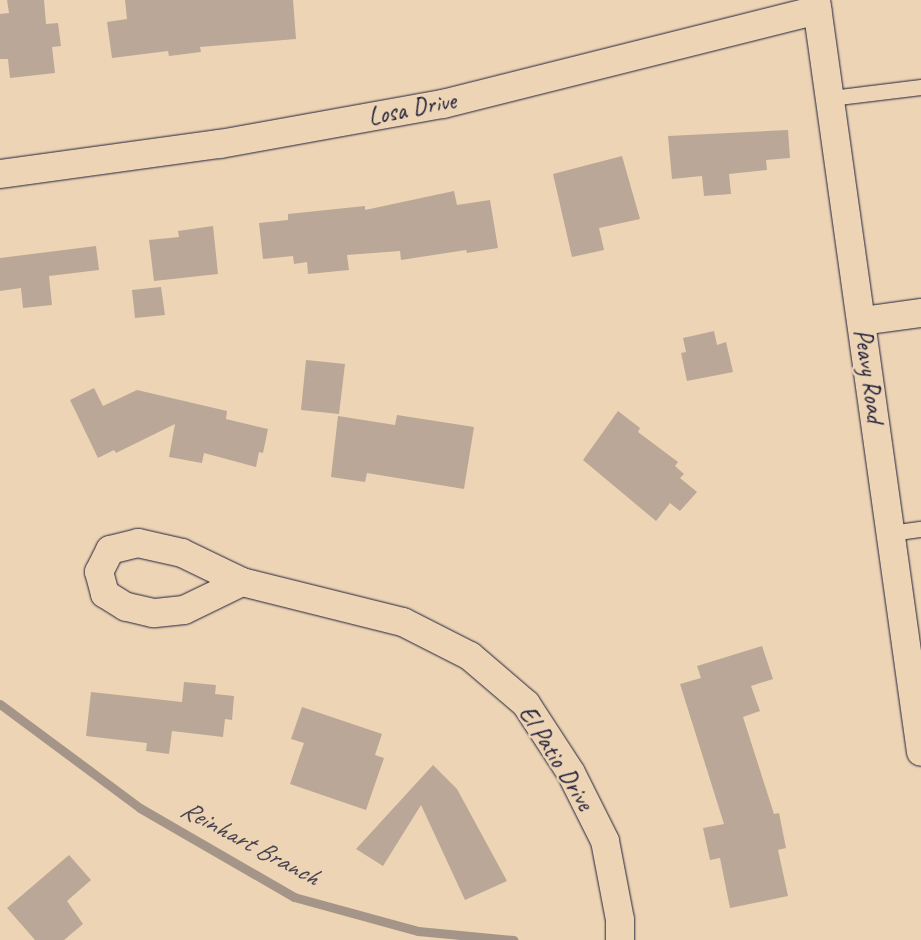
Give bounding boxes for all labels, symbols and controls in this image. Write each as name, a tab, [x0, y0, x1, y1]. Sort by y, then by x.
street label: Losa Drive	[365, 86, 459, 132]
street label: Peavy Road	[848, 327, 890, 425]
street label: El Patio Drive	[512, 700, 600, 816]
water label: Reinhart Branch	[175, 793, 325, 893]

